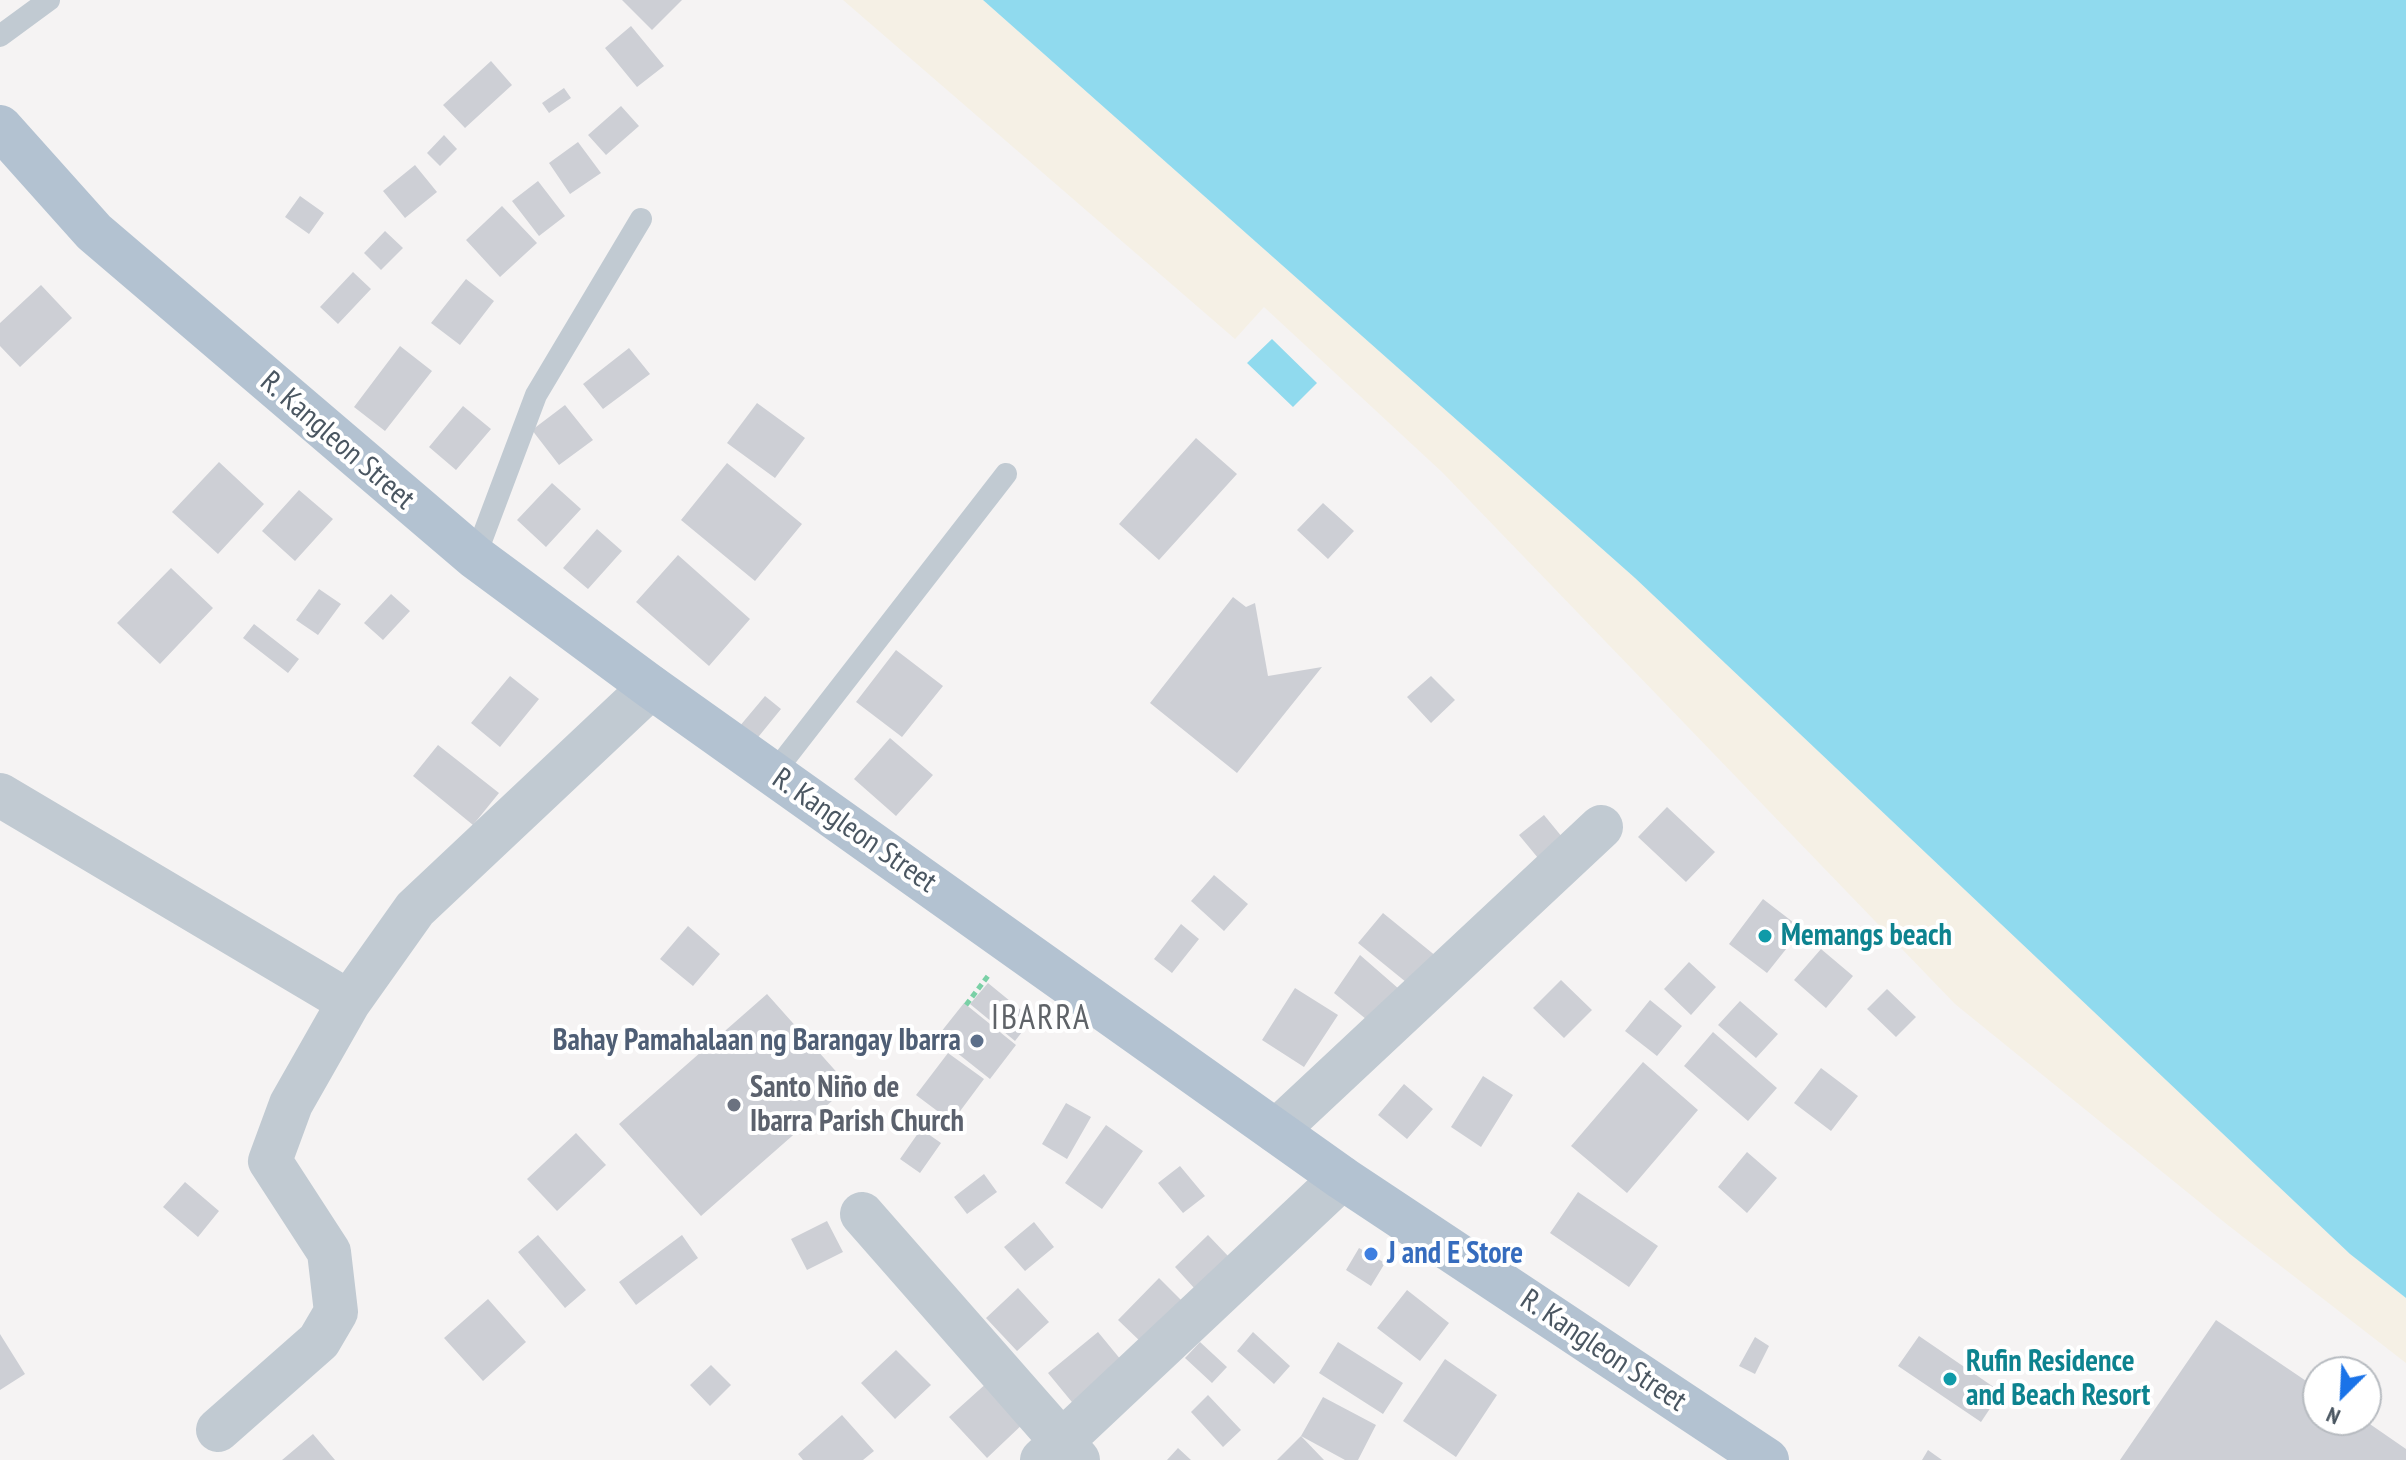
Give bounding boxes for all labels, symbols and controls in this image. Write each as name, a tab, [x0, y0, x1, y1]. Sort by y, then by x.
street label: R. Kangleon Street	[253, 364, 421, 518]
street label: R. Kangleon Street	[765, 761, 943, 901]
place label: Memangs beach	[1781, 918, 1952, 954]
marker: Memangs beach	[1756, 927, 1774, 945]
district label: IBARRA	[991, 999, 1091, 1039]
place label: Bahay Pamahalaan ng Barangay Ibarra	[553, 1023, 961, 1059]
marker: Bahay Pamahalaan ng Barangay Ibarra	[968, 1032, 986, 1050]
place label: Santo Niño de Ibarra Parish Church	[750, 1070, 964, 1140]
marker: Santo Niño de Ibarra Parish Church	[725, 1096, 743, 1114]
place label: J and E Store	[1387, 1236, 1523, 1272]
marker: J and E Store	[1362, 1245, 1380, 1263]
street label: R. Kangleon Street	[1513, 1282, 1693, 1420]
place label: Rufin Residence and Beach Resort	[1966, 1344, 2150, 1414]
north arrow	[2302, 1356, 2382, 1436]
marker: Rufin Residence and Beach Resort	[1941, 1370, 1959, 1388]
text: N	[2322, 1401, 2344, 1431]

